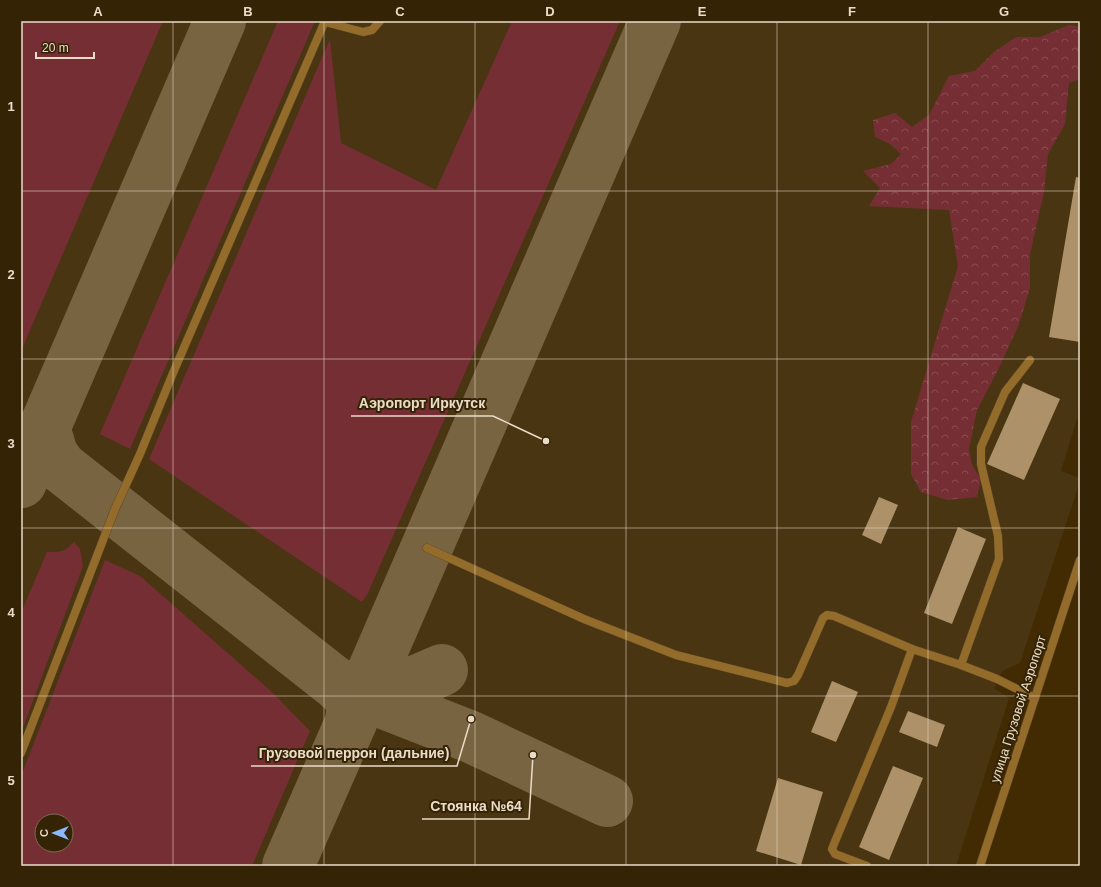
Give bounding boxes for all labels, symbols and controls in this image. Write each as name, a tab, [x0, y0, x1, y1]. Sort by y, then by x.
text: A	[93, 4, 103, 19]
text: B	[243, 4, 253, 19]
text: C	[395, 4, 405, 19]
text: D	[545, 4, 555, 19]
text: E	[698, 4, 707, 19]
text: F	[848, 4, 856, 19]
text: G	[999, 4, 1009, 19]
scale bar	[36, 34, 94, 60]
text: 20 m	[42, 41, 69, 55]
text: 1	[7, 99, 15, 114]
text: 2	[7, 267, 15, 282]
callout: Аэропорт Иркутск	[351, 390, 493, 416]
text: Аэропорт Иркутск	[359, 395, 486, 411]
text: 3	[7, 436, 15, 451]
text: 4	[7, 605, 15, 620]
street label: улица Грузовой Аэропорт	[987, 633, 1049, 785]
callout: Грузовой перрон (дальние)	[251, 740, 457, 766]
text: Грузовой перрон (дальние)	[259, 745, 449, 761]
text: 5	[7, 773, 15, 788]
callout: Стоянка №64	[422, 793, 529, 819]
text: Стоянка №64	[430, 798, 522, 814]
north arrow	[34, 813, 74, 853]
text: С	[38, 829, 50, 837]

